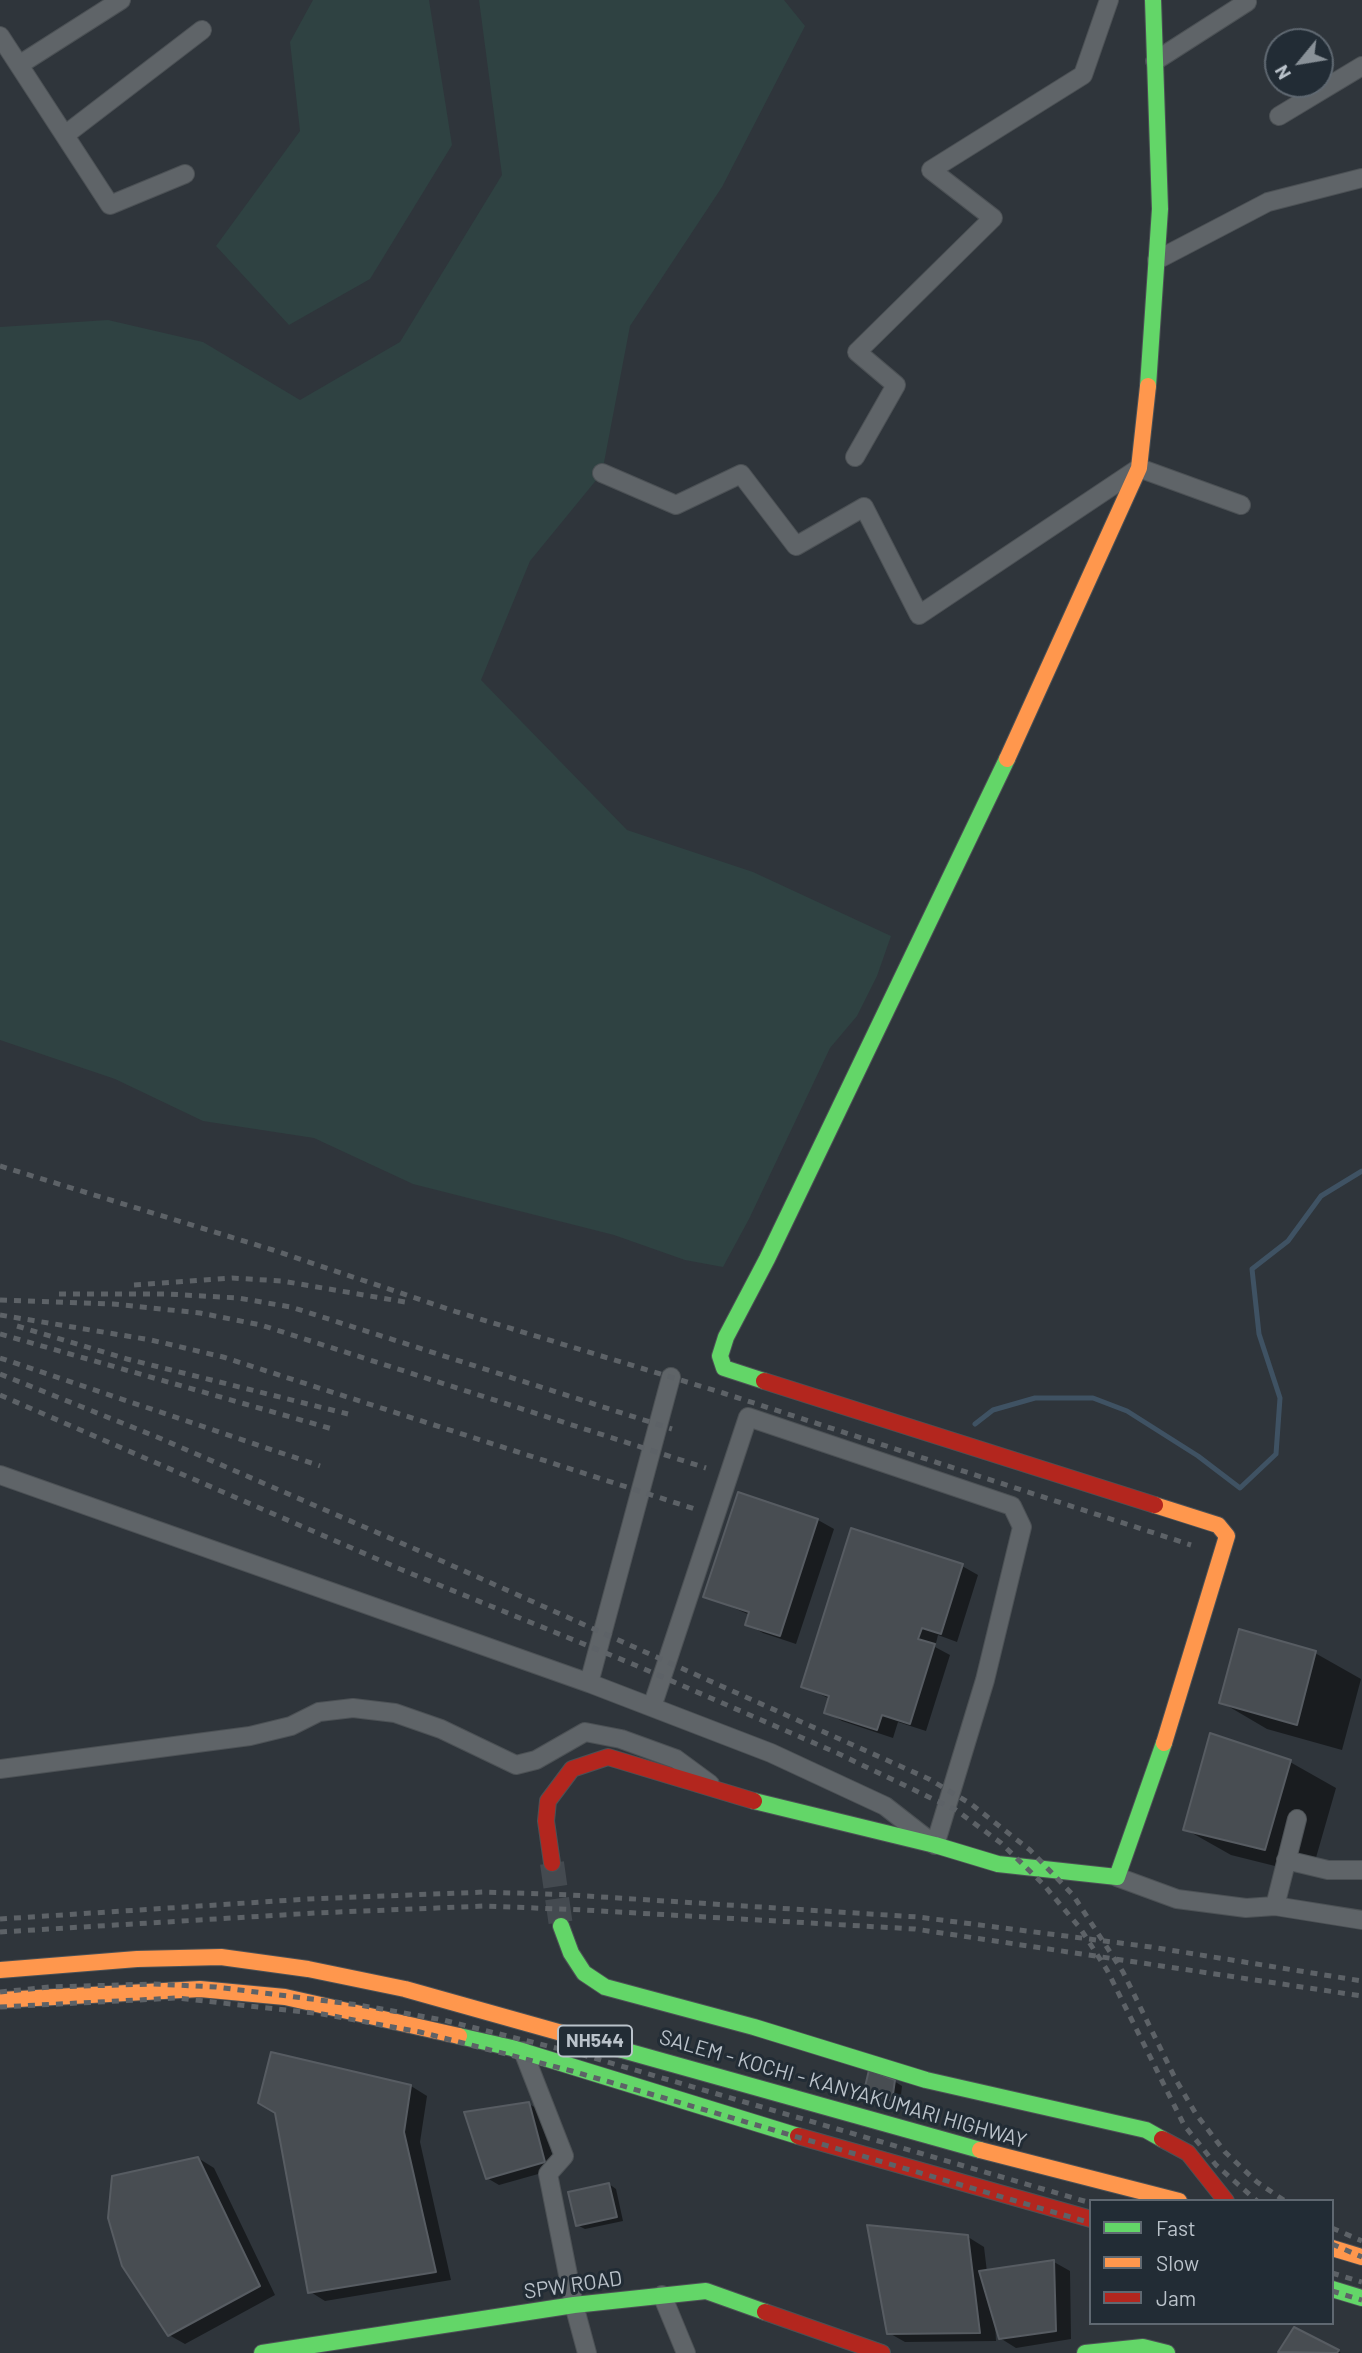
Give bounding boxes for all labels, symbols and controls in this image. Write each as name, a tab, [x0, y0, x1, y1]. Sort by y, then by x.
north arrow	[1264, 28, 1334, 98]
text: N	[1269, 62, 1295, 84]
street label: SALEM - KOCHI - KANYAKUMARI HIGHWAY	[656, 2024, 1030, 2154]
road number: NH544	[558, 2025, 632, 2056]
legend	[1089, 2199, 1334, 2325]
text: Fast	[1156, 2215, 1196, 2240]
text: Slow	[1156, 2250, 1199, 2275]
street label: SPW ROAD	[522, 2266, 624, 2304]
text: Jam	[1156, 2285, 1196, 2310]

